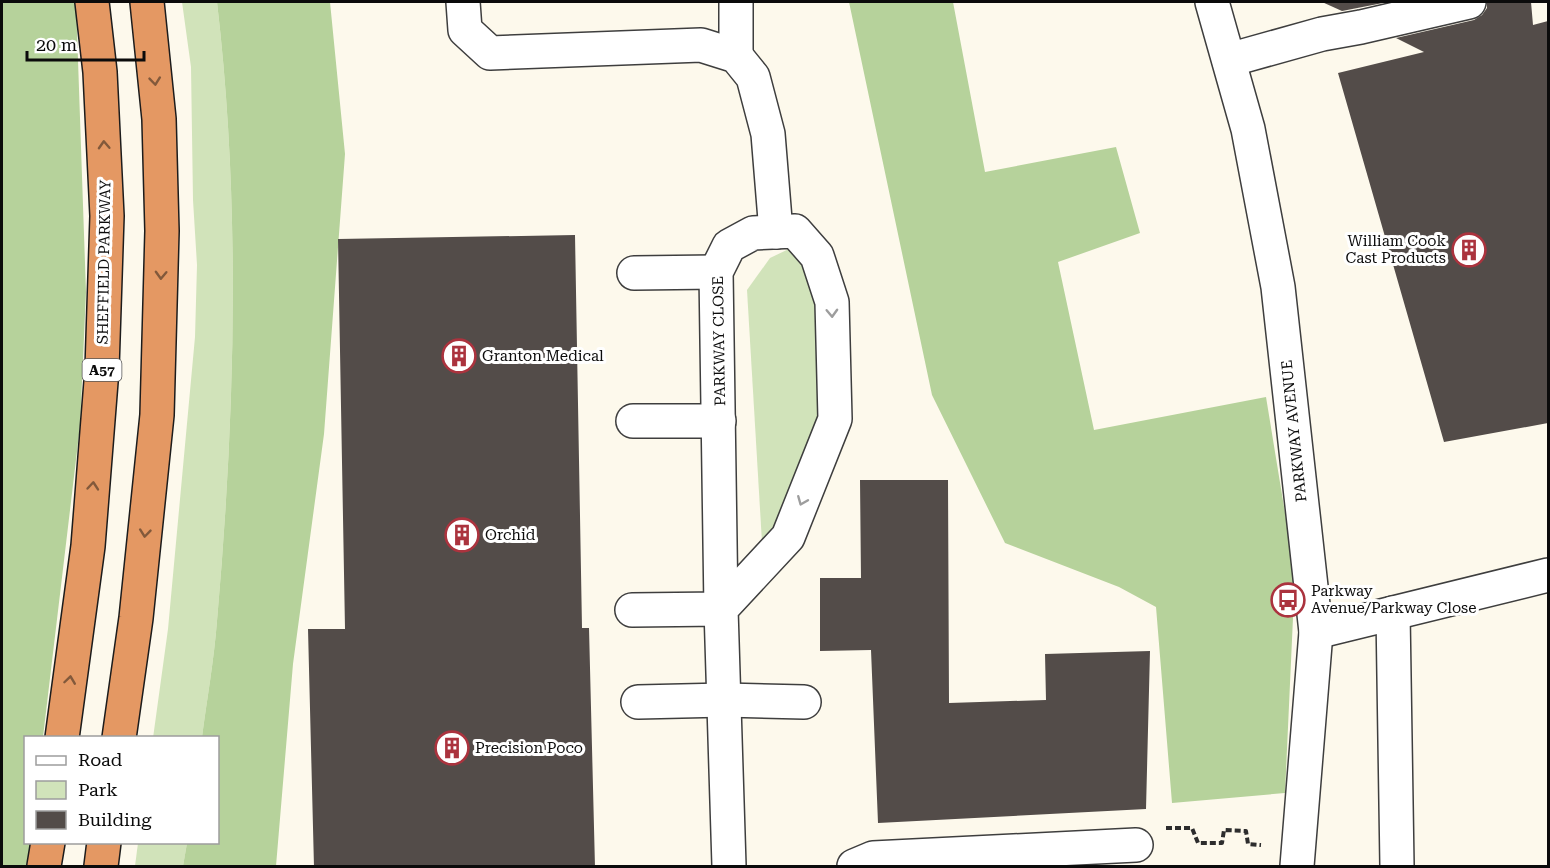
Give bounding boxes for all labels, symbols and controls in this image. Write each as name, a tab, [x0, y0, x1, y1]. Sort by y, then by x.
scale bar	[27, 24, 144, 62]
text: 20 m	[36, 34, 77, 55]
one-way arrow	[149, 76, 161, 85]
one-way arrow	[97, 140, 110, 149]
street label: SHEFFIELD PARKWAY	[94, 179, 114, 345]
place label: William Cook Cast Products	[1346, 232, 1446, 267]
building icon: William Cook Cast Products	[1451, 232, 1487, 268]
one-way arrow	[155, 271, 167, 280]
street label: PARKWAY CLOSE	[709, 276, 729, 406]
one-way arrow	[826, 308, 839, 317]
building icon: Granton Medical	[441, 338, 477, 374]
place label: Granton Medical	[482, 347, 604, 365]
road number: A57	[82, 359, 122, 381]
street label: PARKWAY AVENUE	[1278, 359, 1310, 503]
one-way arrow	[86, 481, 99, 490]
one-way arrow	[797, 495, 810, 506]
building icon: Orchid	[444, 517, 480, 553]
place label: Orchid	[485, 526, 536, 544]
one-way arrow	[139, 528, 152, 537]
bus stop icon: Parkway Avenue/Parkway Close	[1270, 582, 1306, 618]
place label: Parkway Avenue/Parkway Close	[1311, 582, 1476, 617]
one-way arrow	[63, 675, 75, 684]
building icon: Precision Poco	[434, 730, 470, 766]
legend	[24, 736, 219, 844]
place label: Precision Poco	[475, 739, 583, 757]
text: Road	[78, 749, 123, 770]
text: Park	[78, 779, 118, 800]
text: Building	[78, 809, 152, 830]

